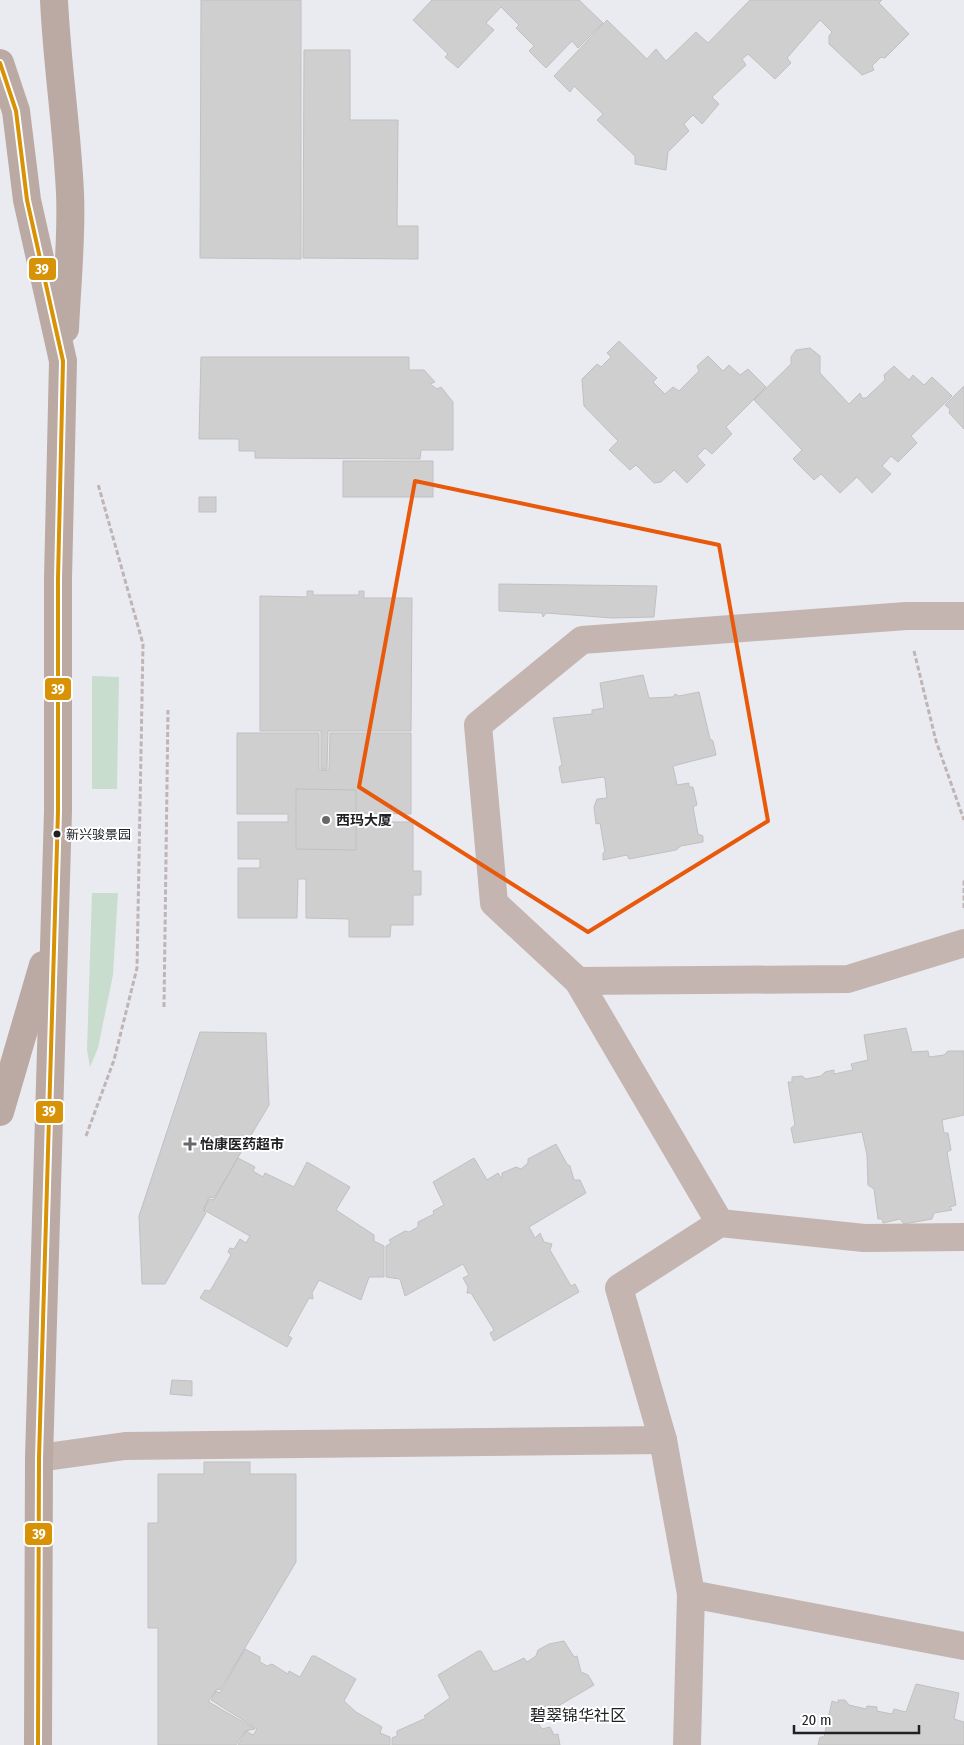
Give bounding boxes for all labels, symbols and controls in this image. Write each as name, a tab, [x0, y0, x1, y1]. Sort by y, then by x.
line badge: 39	[28, 257, 57, 281]
text: 39	[34, 261, 49, 278]
line badge: 39	[44, 677, 72, 701]
text: 39	[50, 681, 65, 698]
place label: 西玛大厦	[336, 812, 392, 829]
marker: 西玛大厦	[320, 814, 332, 826]
place label: 新兴骏景园	[66, 827, 131, 842]
marker: 新兴骏景园	[52, 829, 62, 839]
line badge: 39	[35, 1100, 64, 1124]
text: 39	[41, 1103, 56, 1120]
place label: 怡康医药超市	[200, 1136, 284, 1153]
marker: 怡康医药超市	[184, 1138, 196, 1150]
line badge: 39	[24, 1522, 53, 1546]
text: 39	[31, 1526, 46, 1543]
scale bar	[794, 1702, 919, 1734]
district label: 碧翠锦华社区	[530, 1706, 626, 1725]
text: 20 m	[802, 1711, 832, 1729]

